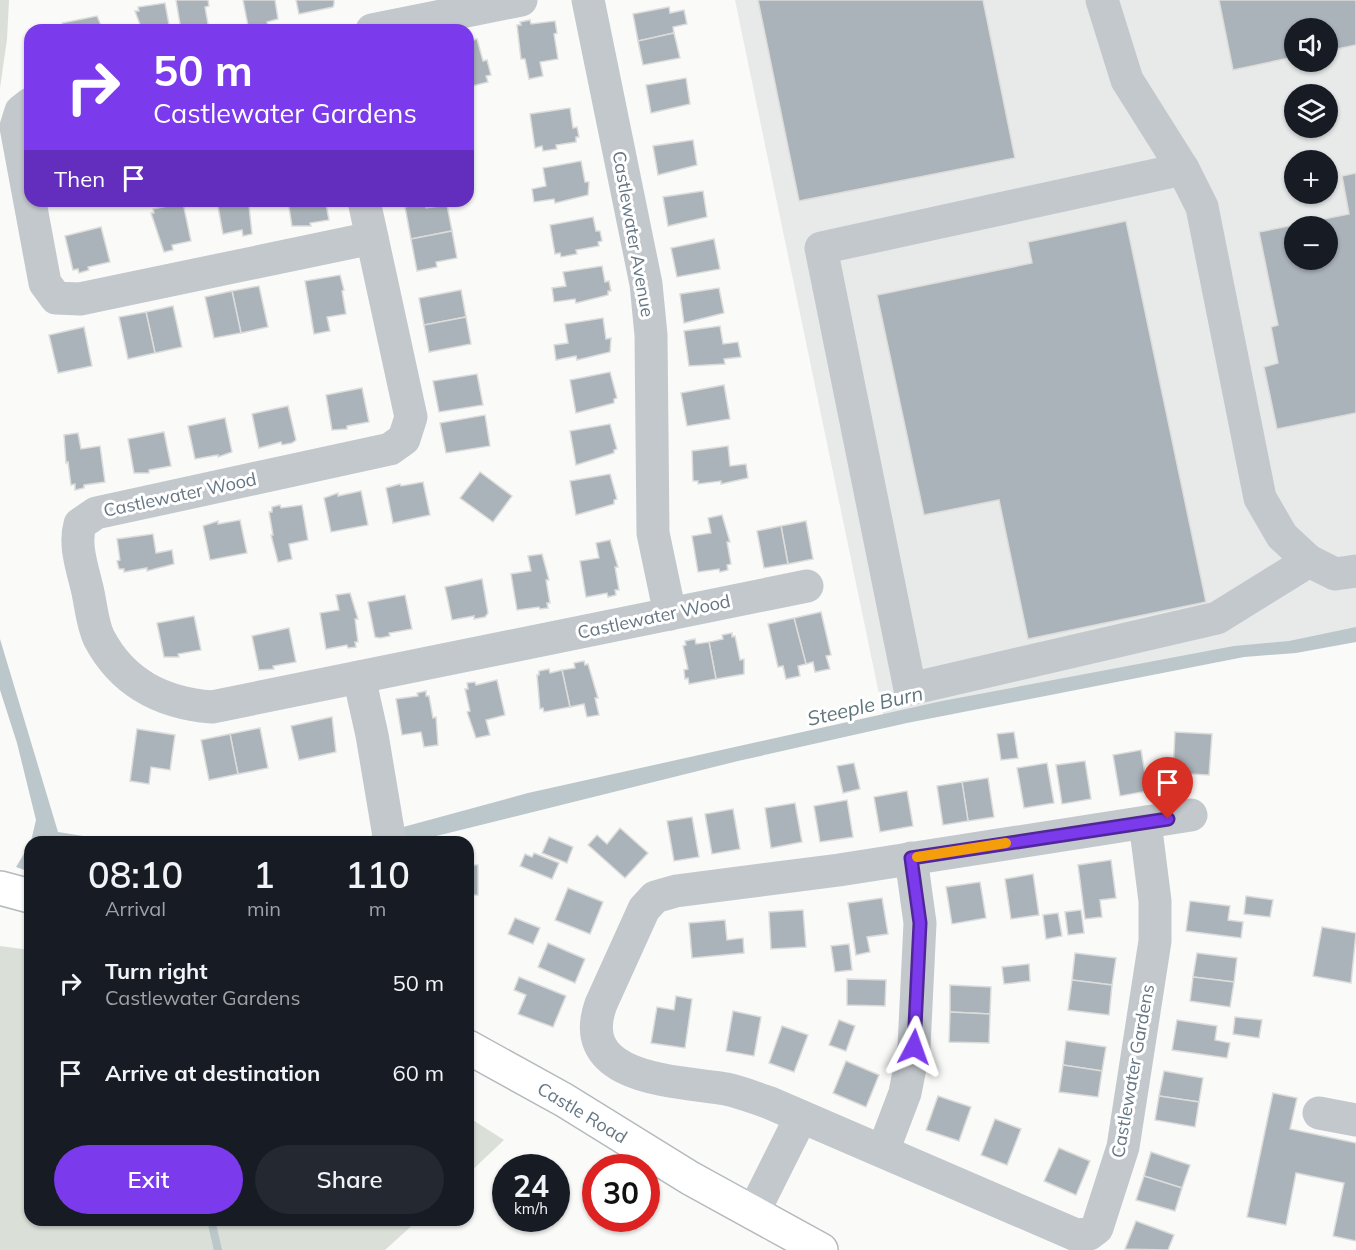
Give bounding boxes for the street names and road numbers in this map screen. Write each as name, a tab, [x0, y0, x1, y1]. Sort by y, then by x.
street label: Castlewater Avenue	[608, 149, 659, 319]
street label: Castlewater Wood	[101, 467, 258, 522]
street label: Castlewater Wood	[575, 589, 732, 644]
street label: Castlewater Gardens	[1106, 982, 1159, 1160]
street label: Castle Road	[533, 1077, 631, 1148]

